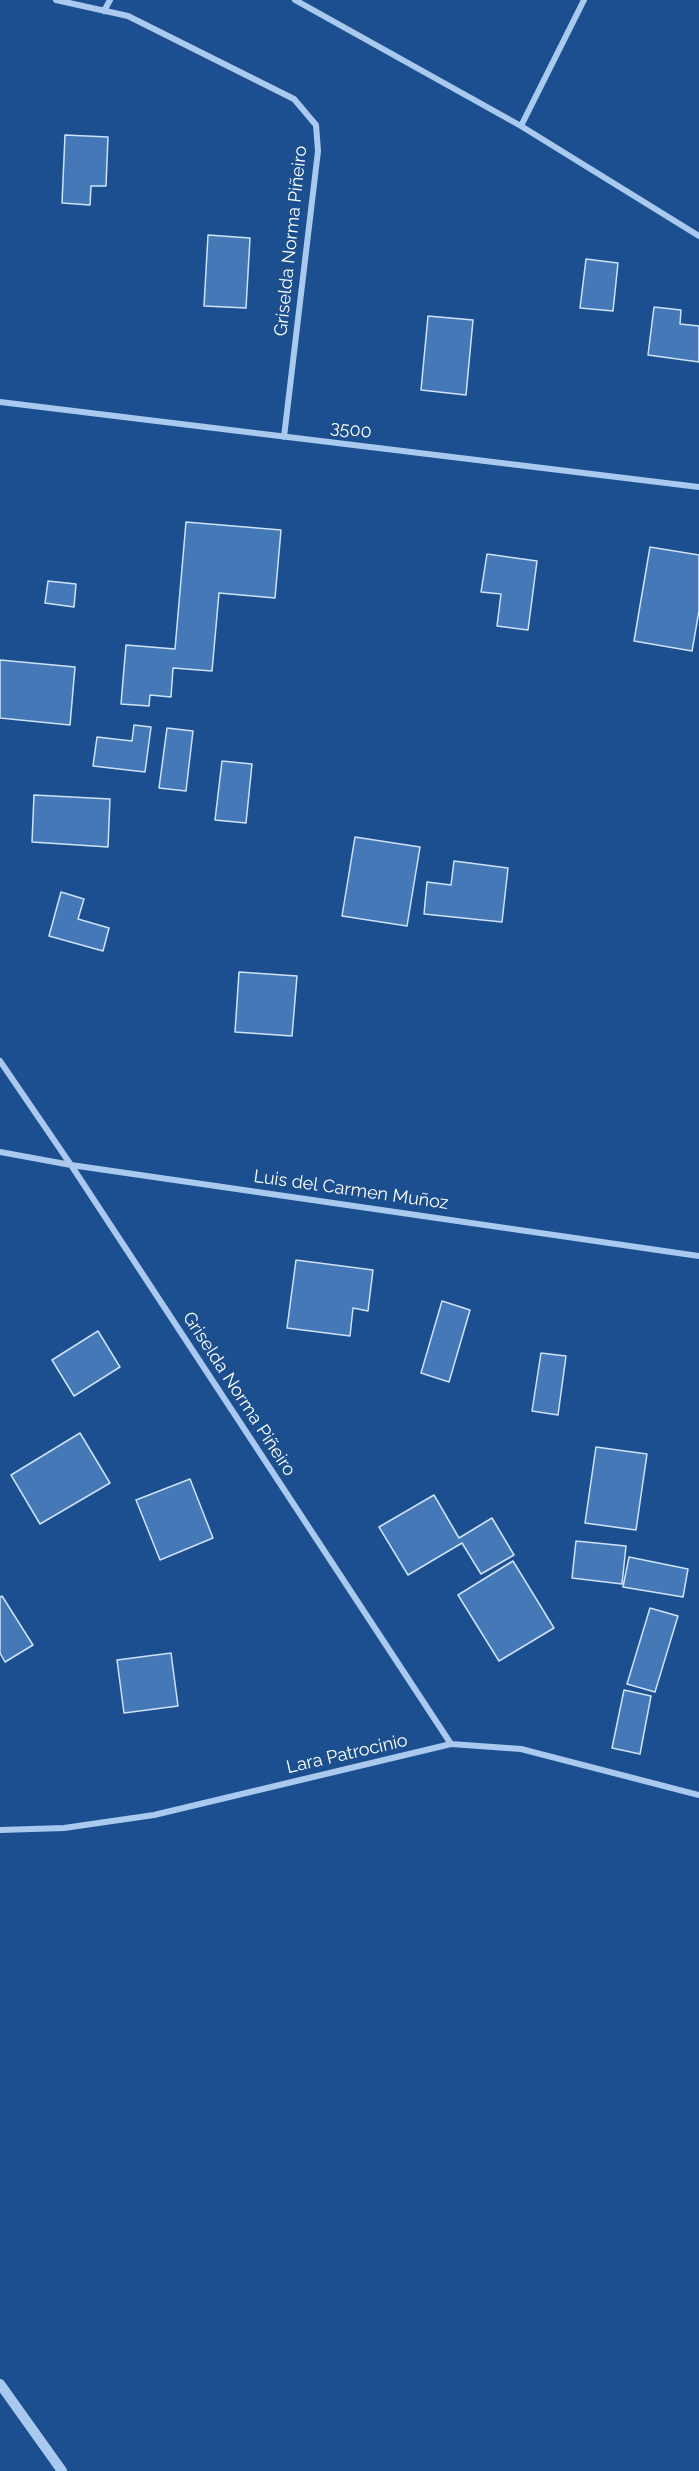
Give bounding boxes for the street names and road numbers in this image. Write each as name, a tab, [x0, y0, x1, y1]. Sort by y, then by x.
street label: Griselda Norma Piñeiro	[270, 145, 312, 337]
street label: 3500	[329, 417, 373, 443]
street label: Luis del Carmen Muñoz	[252, 1166, 450, 1214]
street label: Griselda Norma Piñeiro	[178, 1308, 300, 1480]
street label: Lara Patrocinio	[284, 1730, 410, 1778]

